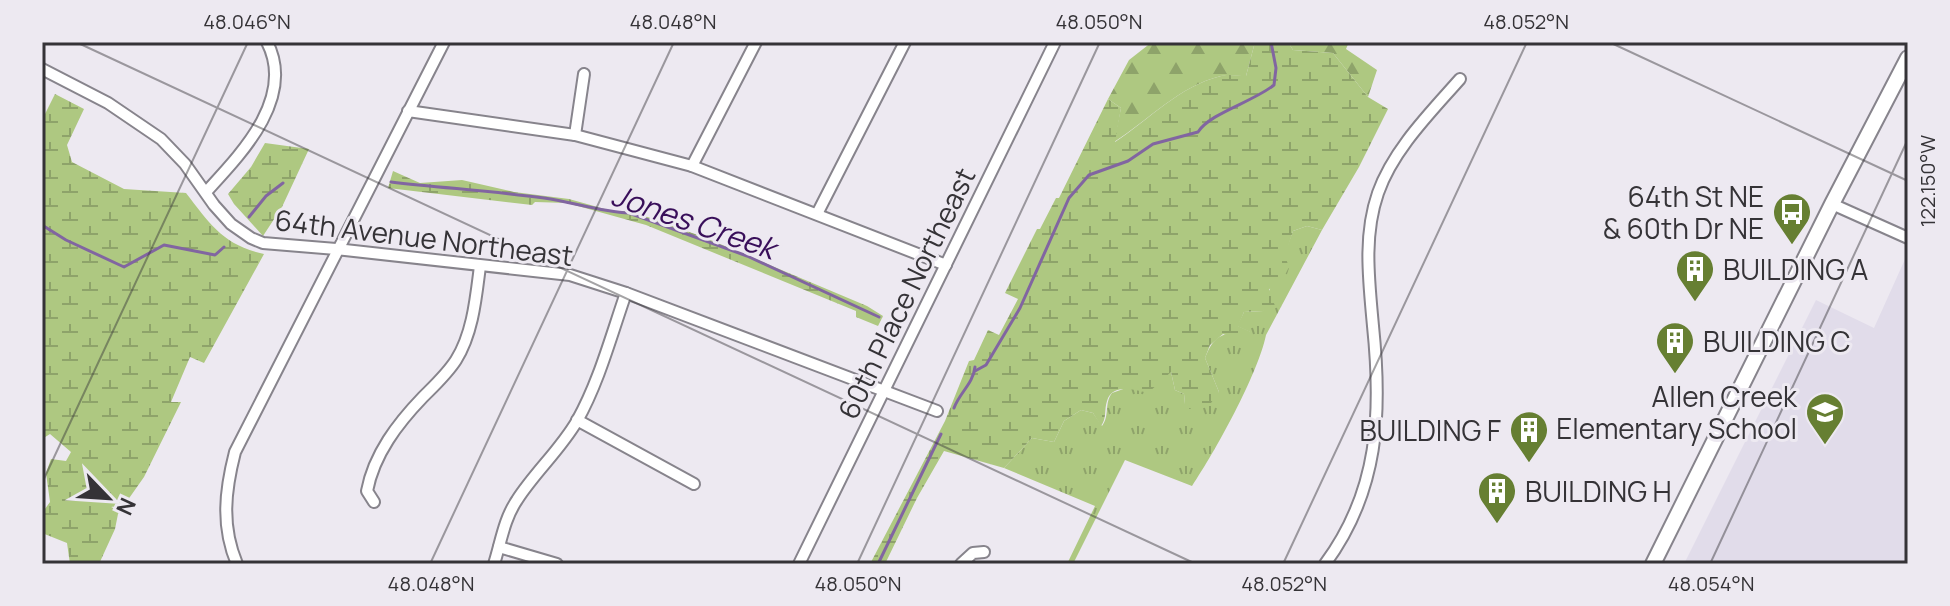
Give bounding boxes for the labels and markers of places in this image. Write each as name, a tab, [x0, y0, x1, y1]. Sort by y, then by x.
place label: 64th St NE & 60th Dr NE	[1603, 177, 1764, 247]
bus stop icon: 64th St NE & 60th Dr NE	[1771, 191, 1813, 246]
building icon: BUILDING A	[1674, 248, 1716, 303]
place label: BUILDING A	[1723, 250, 1868, 288]
building icon: BUILDING C	[1654, 320, 1696, 375]
place label: BUILDING C	[1703, 322, 1851, 360]
place label: Allen Creek Elementary School	[1556, 377, 1798, 447]
school or university icon: Allen Creek Elementary School	[1804, 391, 1846, 446]
building icon: BUILDING F	[1508, 409, 1550, 464]
place label: BUILDING F	[1359, 411, 1501, 449]
building icon: BUILDING H	[1476, 470, 1518, 525]
place label: BUILDING H	[1525, 472, 1672, 510]

